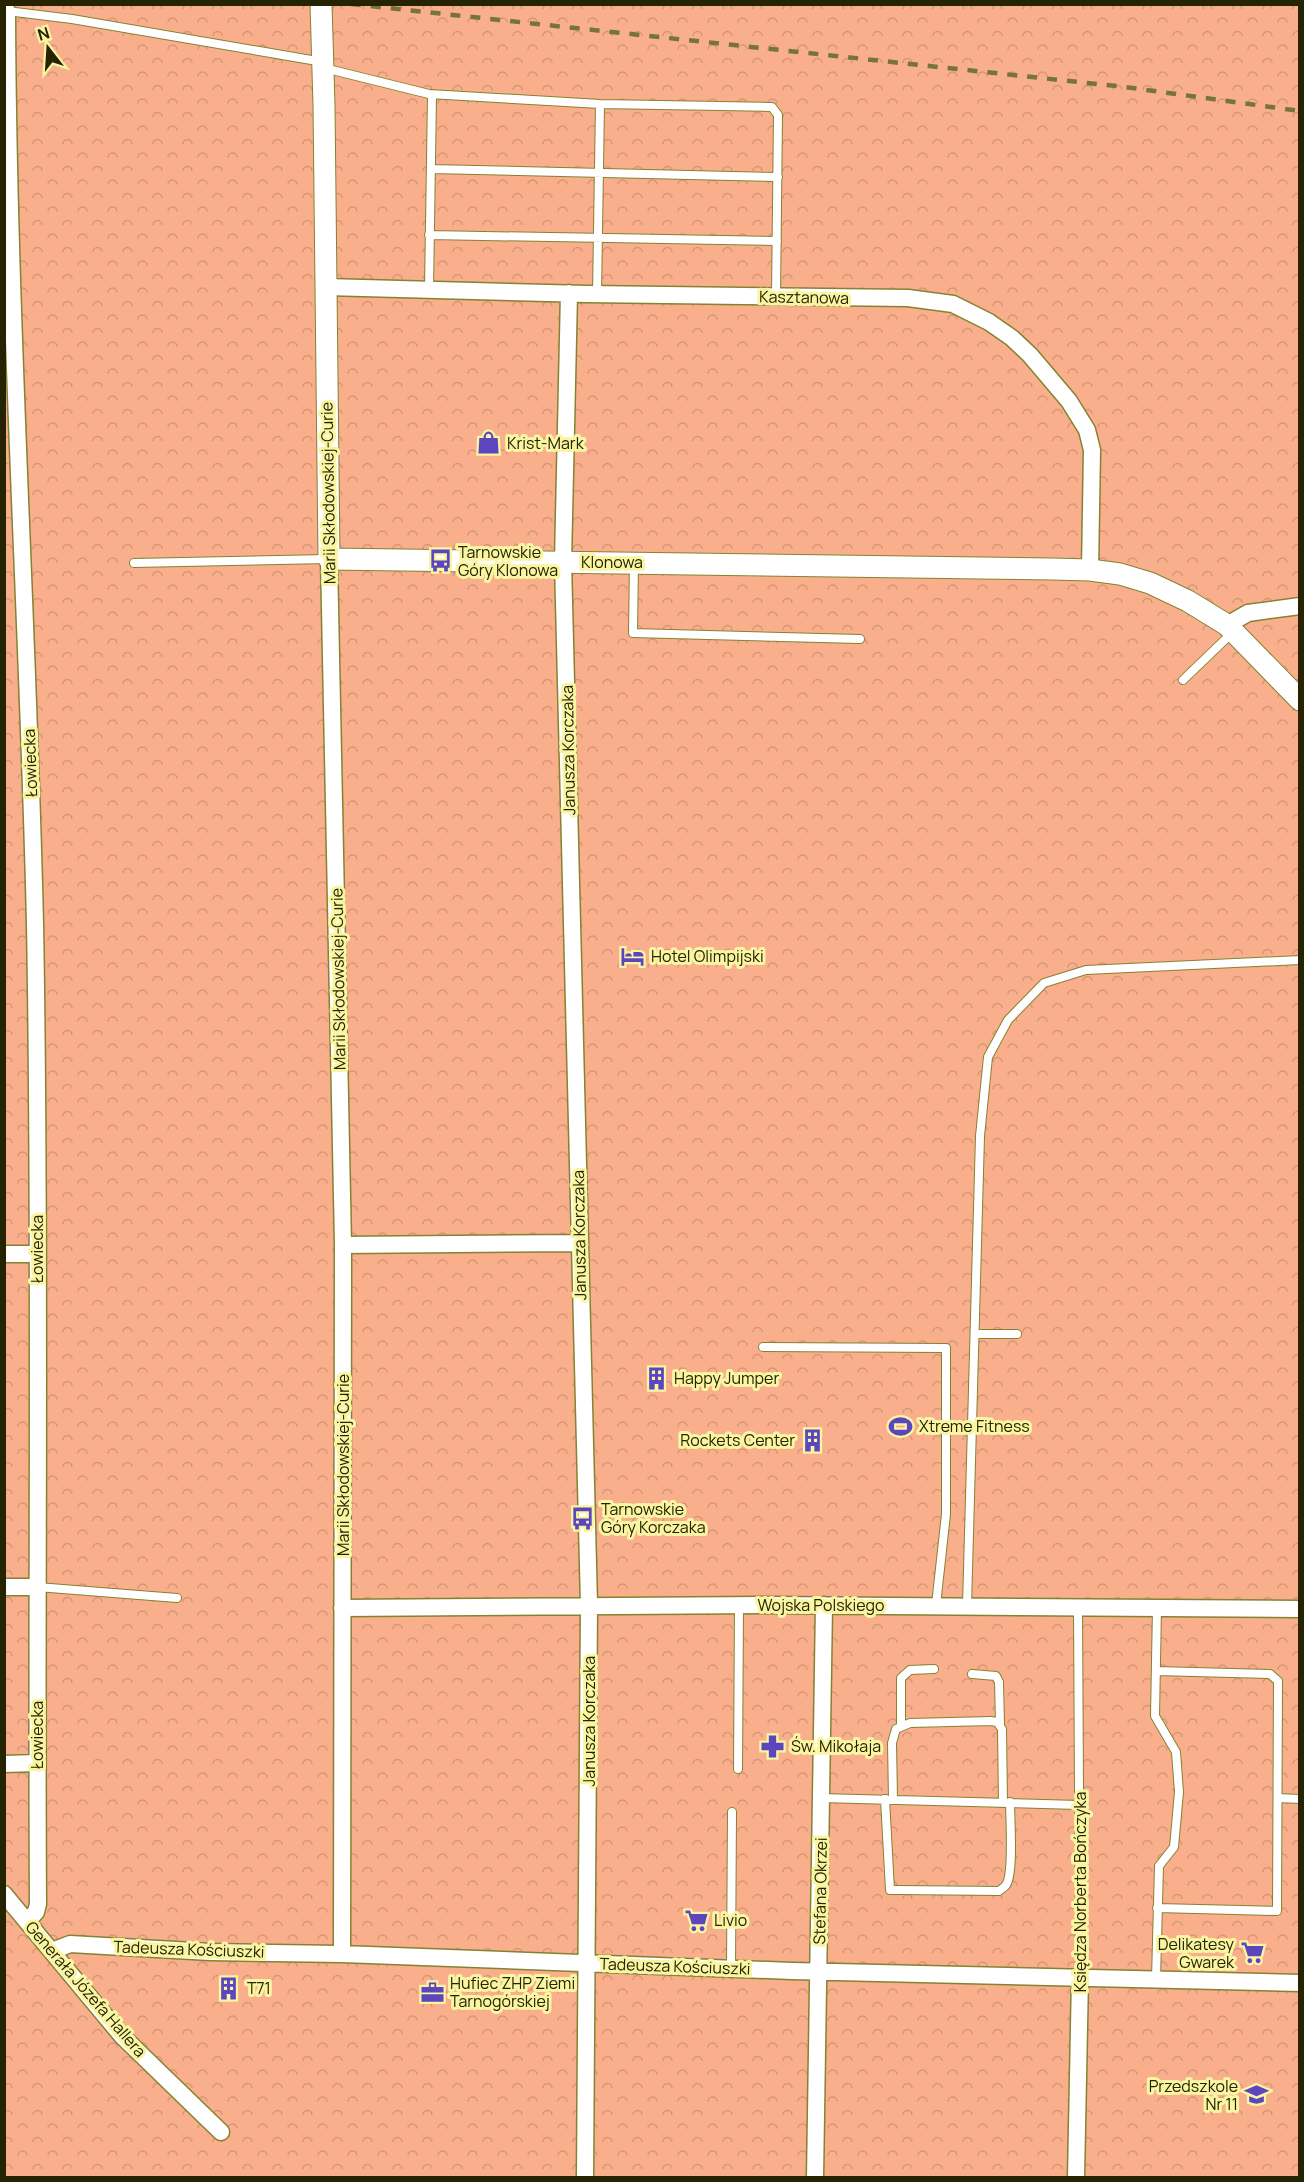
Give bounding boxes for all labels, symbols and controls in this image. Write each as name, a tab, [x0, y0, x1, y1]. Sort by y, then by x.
north arrow	[18, 18, 78, 78]
text: N	[35, 21, 52, 46]
street label: Kasztanowa	[759, 285, 849, 309]
street label: Marii Skłodowskiej-Curie	[315, 402, 341, 584]
shop icon: Krist-Mark	[476, 430, 502, 456]
place label: Krist-Mark	[507, 432, 585, 454]
place label: Tarnowskie Góry Klonowa	[458, 541, 558, 581]
bus stop icon: Tarnowskie Góry Klonowa	[427, 548, 453, 574]
street label: Klonowa	[581, 551, 643, 573]
street label: Janusza Korczaka	[556, 685, 580, 815]
street label: Łowiecka	[18, 728, 42, 798]
street label: Marii Skłodowskiej-Curie	[325, 888, 351, 1070]
hotel icon: Hotel Olimpijski	[620, 943, 646, 969]
place label: Hotel Olimpijski	[651, 945, 764, 967]
street label: Janusza Korczaka	[567, 1170, 591, 1300]
street label: Łowiecka	[26, 1215, 48, 1283]
building icon: Happy Jumper	[643, 1365, 669, 1391]
place label: Happy Jumper	[674, 1367, 779, 1389]
street label: Marii Skłodowskiej-Curie	[332, 1374, 354, 1556]
sports icon: Xtreme Fitness	[888, 1413, 914, 1439]
place label: Xtreme Fitness	[919, 1415, 1030, 1437]
building icon: Rockets Center	[800, 1427, 826, 1453]
place label: Rockets Center	[680, 1429, 795, 1451]
place label: Tarnowskie Góry Korczaka	[601, 1498, 706, 1538]
bus stop icon: Tarnowskie Góry Korczaka	[570, 1505, 596, 1531]
street label: Wojska Polskiego	[757, 1594, 885, 1616]
street label: Janusza Korczaka	[578, 1656, 600, 1786]
street label: Łowiecka	[26, 1701, 48, 1769]
pharmacy icon: Św. Mikołaja	[760, 1733, 786, 1759]
place label: Św. Mikołaja	[791, 1735, 881, 1757]
street label: Księdza Norberta Bończyka	[1069, 1792, 1091, 1992]
street label: Stefana Okrzei	[808, 1837, 832, 1945]
supermarket icon: Livio	[683, 1907, 709, 1933]
place label: Livio	[714, 1909, 747, 1931]
street label: Generała Józefa Hallera	[21, 1916, 151, 2062]
place label: Delikatesy Gwarek	[1158, 1933, 1235, 1973]
street label: Tadeusza Kościuszki	[113, 1935, 265, 1963]
supermarket icon: Delikatesy Gwarek	[1239, 1940, 1265, 1966]
street label: Tadeusza Kościuszki	[599, 1952, 751, 1980]
place label: Hufiec ZHP Ziemi Tarnogórskiej	[450, 1972, 575, 2012]
building icon: T71	[216, 1975, 242, 2001]
place label: T71	[247, 1977, 271, 1999]
office icon: Hufiec ZHP Ziemi Tarnogórskiej	[419, 1979, 445, 2005]
place label: Przedszkole Nr 11	[1149, 2075, 1238, 2115]
school or university icon: Przedszkole Nr 11	[1243, 2082, 1269, 2108]

